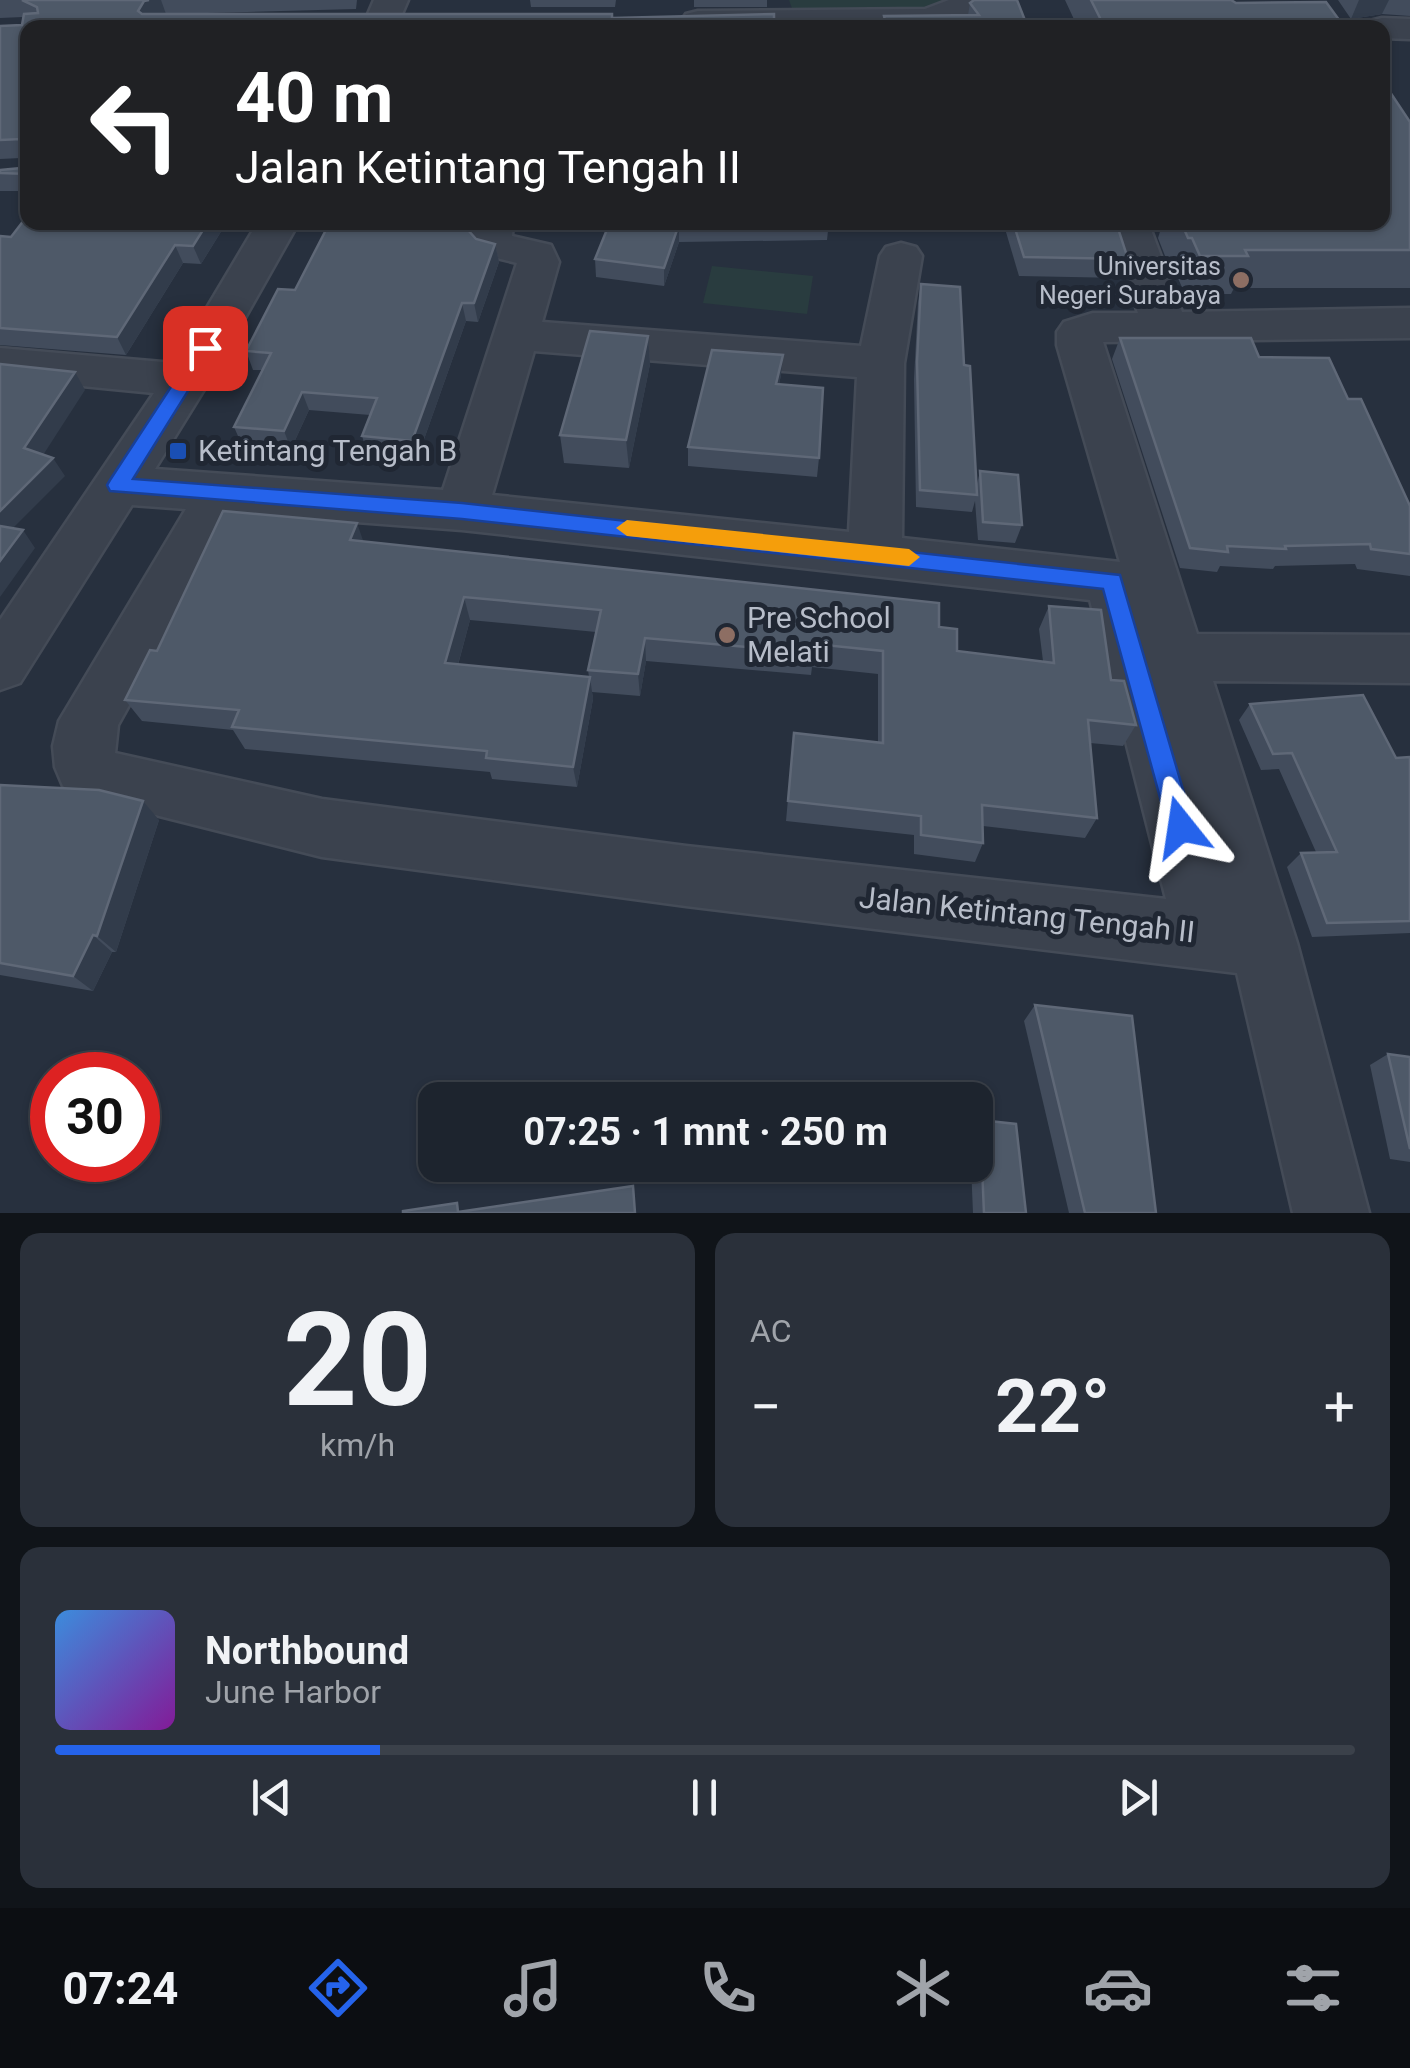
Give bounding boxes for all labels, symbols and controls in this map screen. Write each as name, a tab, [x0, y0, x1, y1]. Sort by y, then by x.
text: 40 m	[235, 57, 393, 139]
icon: left	[70, 60, 200, 190]
text: Jalan Ketintang Tengah II	[235, 141, 741, 194]
place label: Universitas Negeri Surabaya	[1039, 252, 1221, 310]
marker: Universitas Negeri Surabaya	[1230, 269, 1252, 291]
pin	[163, 306, 248, 391]
icon: arrive	[178, 321, 233, 376]
place label: Ketintang Tengah B	[198, 433, 457, 468]
marker: Ketintang Tengah B	[167, 440, 189, 462]
place label: Pre School Melati	[747, 600, 891, 669]
marker: Pre School Melati	[716, 624, 738, 646]
position arrow	[1129, 775, 1233, 879]
street label: Jalan Ketintang Tengah II	[857, 879, 1197, 950]
speed limit sign: 30	[30, 1052, 160, 1182]
text: 07:25 · 1 mnt · 250 m	[523, 1110, 888, 1154]
text: 20	[283, 1284, 432, 1437]
text: AC	[750, 1312, 792, 1350]
text: 22°	[995, 1362, 1110, 1450]
text: −	[750, 1375, 781, 1439]
text: +	[1324, 1375, 1355, 1439]
text: km/h	[320, 1426, 395, 1464]
text: Northbound	[205, 1629, 409, 1673]
text: June Harbor	[205, 1673, 381, 1711]
icon: previous	[244, 1770, 299, 1825]
icon: pause	[677, 1770, 732, 1825]
icon: next	[1111, 1770, 1166, 1825]
icon: directions	[303, 1953, 373, 2023]
icon: music	[498, 1953, 568, 2023]
icon: phone	[693, 1953, 763, 2023]
icon: climate	[888, 1953, 958, 2023]
icon: car	[1083, 1953, 1153, 2023]
icon: filters	[1278, 1953, 1348, 2023]
text: 07:24	[62, 1962, 178, 2015]

